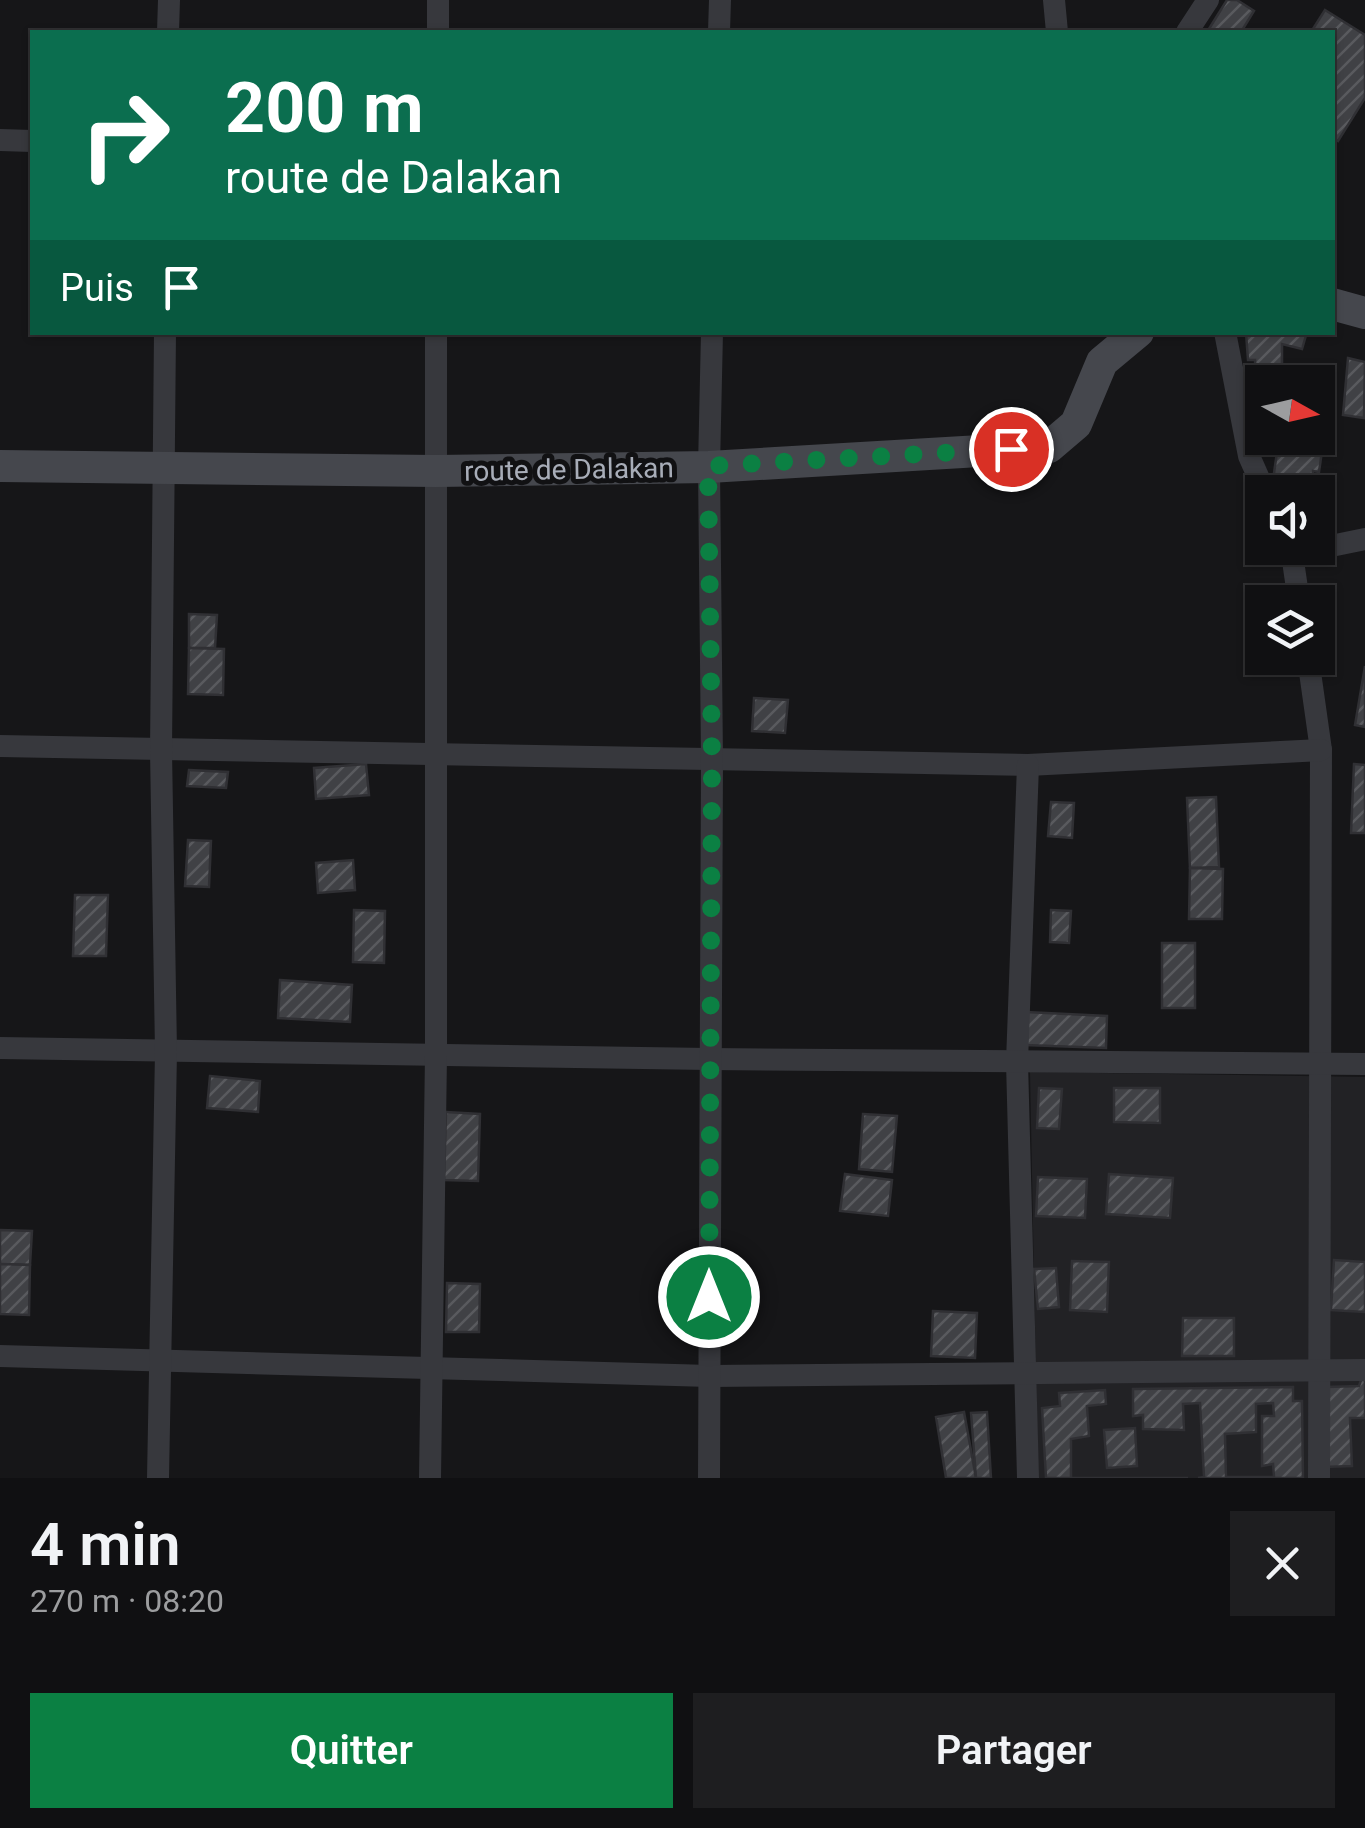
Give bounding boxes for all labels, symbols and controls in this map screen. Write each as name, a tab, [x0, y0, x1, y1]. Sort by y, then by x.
text: 200 m	[225, 67, 424, 149]
icon: right	[60, 70, 190, 200]
text: route de Dalakan	[225, 151, 562, 204]
icon: arrive	[154, 260, 209, 315]
text: Puis	[60, 266, 134, 310]
north arrow	[1245, 365, 1335, 455]
map controls	[1245, 365, 1335, 675]
pin	[969, 407, 1054, 492]
icon: arrive	[984, 422, 1039, 477]
street label: route de Dalakan	[464, 451, 674, 488]
button: sound	[1245, 475, 1335, 565]
button: layers	[1245, 585, 1335, 675]
position arrow	[657, 1245, 761, 1349]
text: 4 min	[30, 1509, 180, 1580]
button: close	[1230, 1511, 1335, 1616]
text: 270 m · 08:20	[30, 1582, 224, 1620]
button: Quitter	[30, 1693, 673, 1808]
button: Partager	[693, 1693, 1335, 1808]

